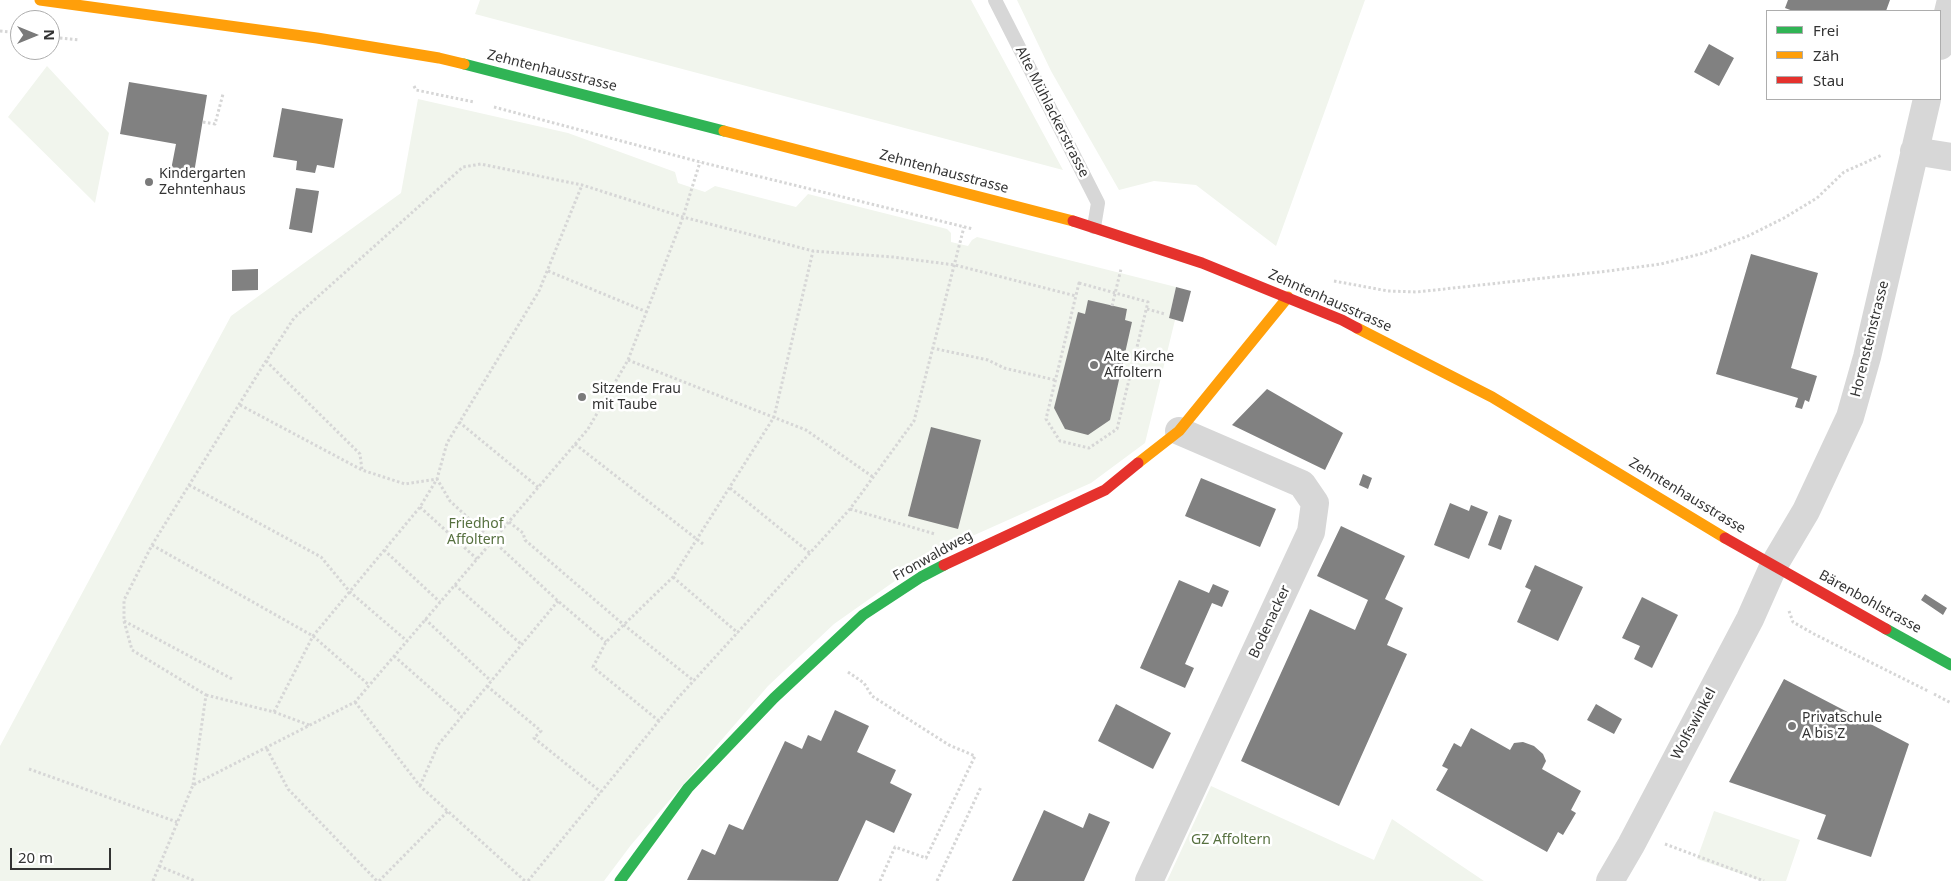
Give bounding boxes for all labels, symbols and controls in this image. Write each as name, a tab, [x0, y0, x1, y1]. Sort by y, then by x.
north arrow	[10, 10, 60, 60]
legend	[1766, 10, 1941, 100]
text: Frei	[1813, 20, 1839, 40]
text: N	[40, 29, 59, 41]
street label: Alte Mühlackerstrasse	[1012, 44, 1092, 180]
text: Zäh	[1813, 45, 1839, 65]
street label: Zehntenhausstrasse	[485, 47, 619, 95]
text: Stau	[1813, 70, 1844, 90]
street label: Zehntenhausstrasse	[878, 147, 1010, 197]
place label: Kindergarten Zehntenhaus	[159, 166, 246, 198]
marker: Kindergarten Zehntenhaus	[143, 176, 155, 188]
street label: Zehntenhausstrasse	[1266, 266, 1394, 336]
street label: Horensteinstrasse	[1847, 279, 1893, 399]
place label: Alte Kirche Affoltern	[1104, 349, 1174, 382]
marker: Alte Kirche Affoltern	[1088, 359, 1100, 371]
place label: Sitzende Frau mit Taube	[592, 381, 681, 414]
marker: Sitzende Frau mit Taube	[576, 391, 588, 403]
street label: Zehntenhausstrasse	[1626, 455, 1748, 537]
park label: Friedhof Affoltern	[447, 516, 505, 548]
street label: Fronwaldweg	[890, 527, 976, 585]
street label: Bärenbohlstrasse	[1816, 567, 1924, 637]
street label: Bodenacker	[1246, 583, 1294, 661]
street label: Wolfswinkel	[1668, 685, 1720, 763]
place label: Privatschule A bis Z	[1802, 710, 1882, 742]
marker: Privatschule A bis Z	[1786, 720, 1798, 732]
park label: GZ Affoltern	[1191, 832, 1271, 848]
scale bar	[12, 838, 114, 870]
text: 20 m	[18, 847, 53, 867]

